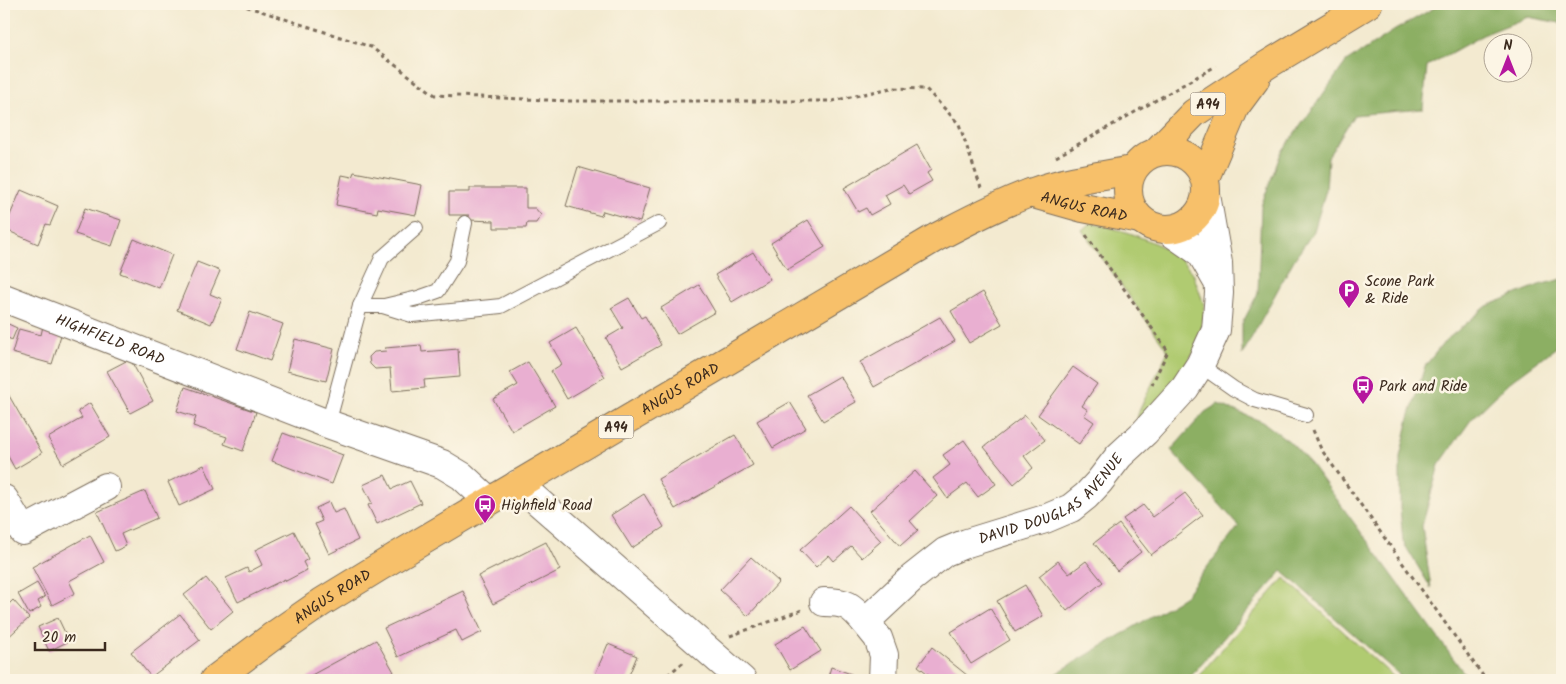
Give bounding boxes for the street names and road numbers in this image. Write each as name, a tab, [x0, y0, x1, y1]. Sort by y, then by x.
road number: A94	[1190, 92, 1226, 116]
street label: ANGUS ROAD	[1038, 186, 1130, 229]
street label: HIGHFIELD ROAD	[52, 308, 169, 373]
street label: ANGUS ROAD	[636, 357, 725, 422]
road number: A94	[598, 416, 634, 438]
street label: DAVID DOUGLAS AVENUE	[976, 448, 1131, 552]
street label: ANGUS ROAD	[289, 563, 377, 631]

